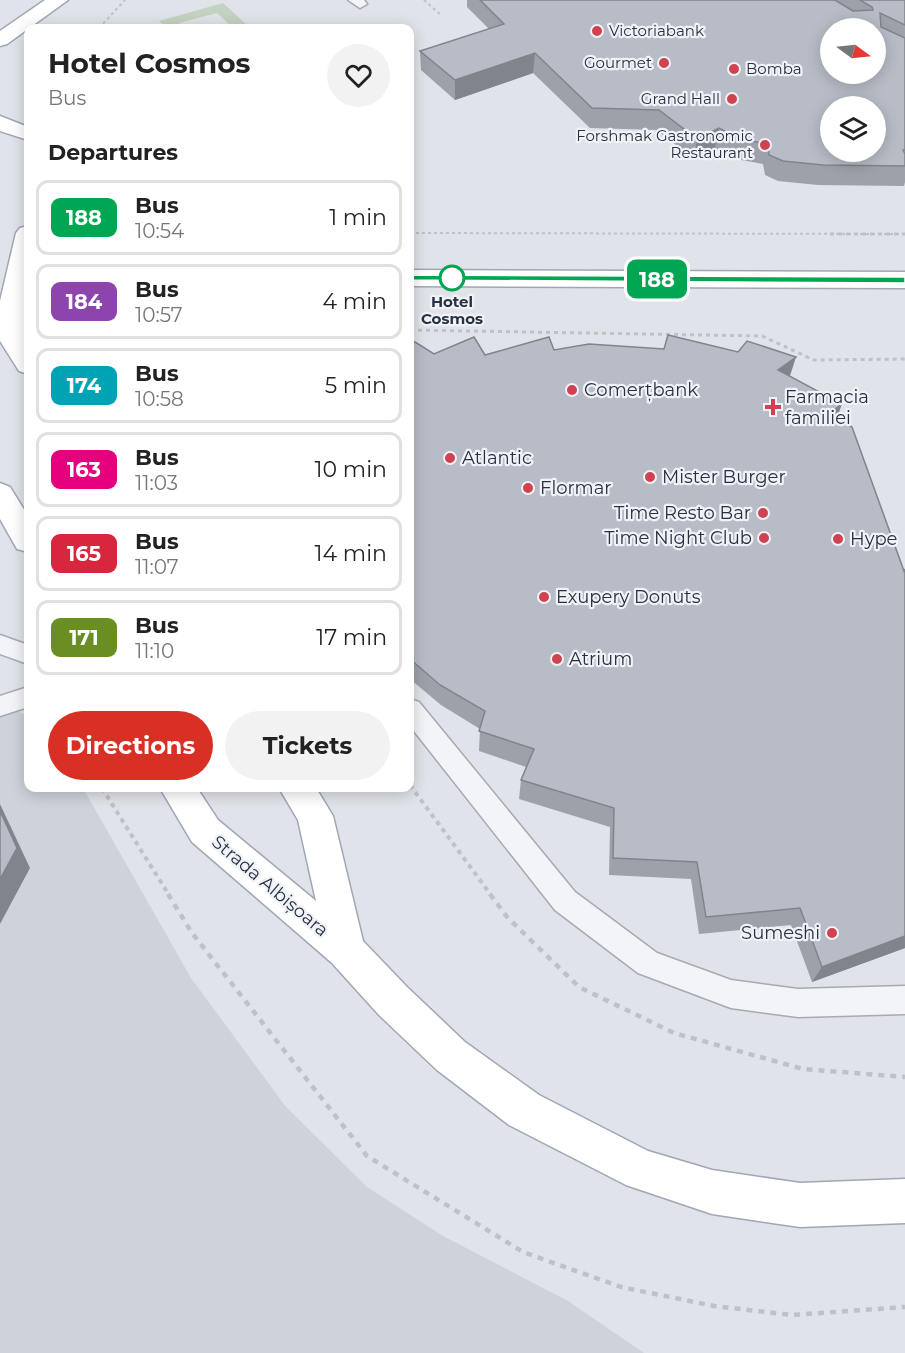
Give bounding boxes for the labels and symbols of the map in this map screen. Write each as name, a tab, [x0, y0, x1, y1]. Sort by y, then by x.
north arrow	[820, 18, 886, 84]
place label: Victoriabank	[609, 21, 704, 40]
marker: Victoriabank	[590, 24, 604, 38]
place label: Gourmet	[584, 53, 652, 72]
marker: Gourmet	[657, 56, 671, 70]
place label: Bomba	[746, 59, 802, 78]
marker: Bomba	[727, 62, 741, 76]
place label: Grand Hall	[641, 89, 720, 108]
marker: Grand Hall	[725, 92, 739, 106]
place label: Forshmak Gastronomic Restaurant	[576, 126, 753, 162]
marker: Forshmak Gastronomic Restaurant	[758, 138, 772, 152]
line badge: 188	[622, 260, 692, 298]
marker: Hotel Cosmos	[439, 265, 465, 291]
place label: Hotel Cosmos	[421, 292, 483, 328]
place label: Comerțbank	[584, 379, 698, 402]
marker: Comerțbank	[565, 383, 579, 397]
place label: Farmacia familiei	[785, 386, 869, 429]
marker: Farmacia familiei	[766, 400, 780, 414]
place label: Atlantic	[462, 447, 532, 469]
marker: Atlantic	[443, 451, 457, 465]
place label: Mister Burger	[662, 466, 786, 488]
marker: Mister Burger	[643, 470, 657, 484]
place label: Flormar	[540, 477, 612, 499]
marker: Flormar	[521, 481, 535, 495]
place label: Time Resto Bar	[614, 502, 751, 524]
marker: Time Resto Bar	[756, 506, 770, 520]
place label: Time Night Club	[604, 527, 752, 549]
place label: Hype	[850, 528, 898, 550]
marker: Time Night Club	[757, 531, 771, 545]
marker: Hype	[831, 532, 845, 546]
place label: Exupery Donuts	[556, 586, 701, 608]
marker: Exupery Donuts	[537, 590, 551, 604]
place label: Atrium	[569, 648, 632, 670]
marker: Atrium	[550, 652, 564, 666]
street label: Strada Albișoara	[207, 831, 333, 942]
place label: Sumeshi	[741, 922, 820, 944]
marker: Sumeshi	[825, 926, 839, 940]

